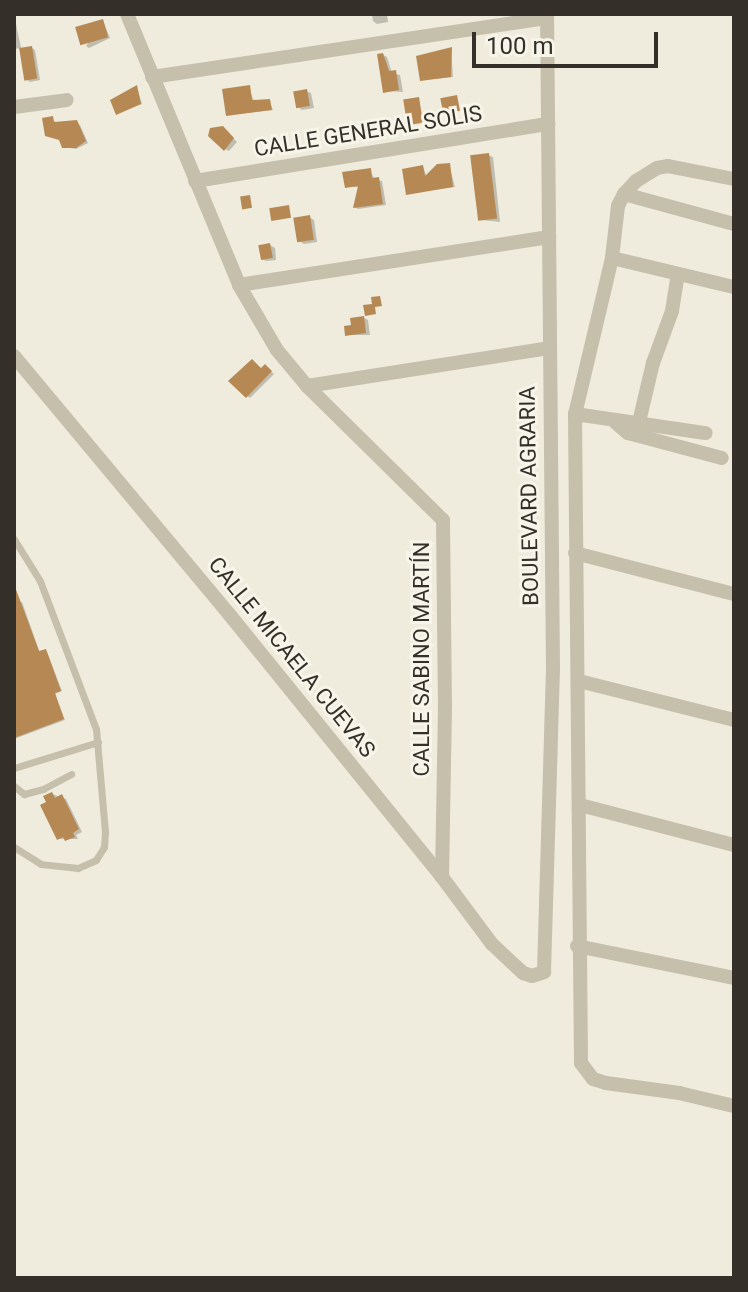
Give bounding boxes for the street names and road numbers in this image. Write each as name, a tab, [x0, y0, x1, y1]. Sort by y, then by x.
street label: CALLE GENERAL SOLIS	[252, 100, 484, 162]
street label: BOULEVARD AGRARIA	[514, 386, 544, 606]
street label: CALLE SABINO MARTÍN	[409, 542, 435, 776]
street label: CALLE MICAELA CUEVAS	[203, 551, 381, 763]

